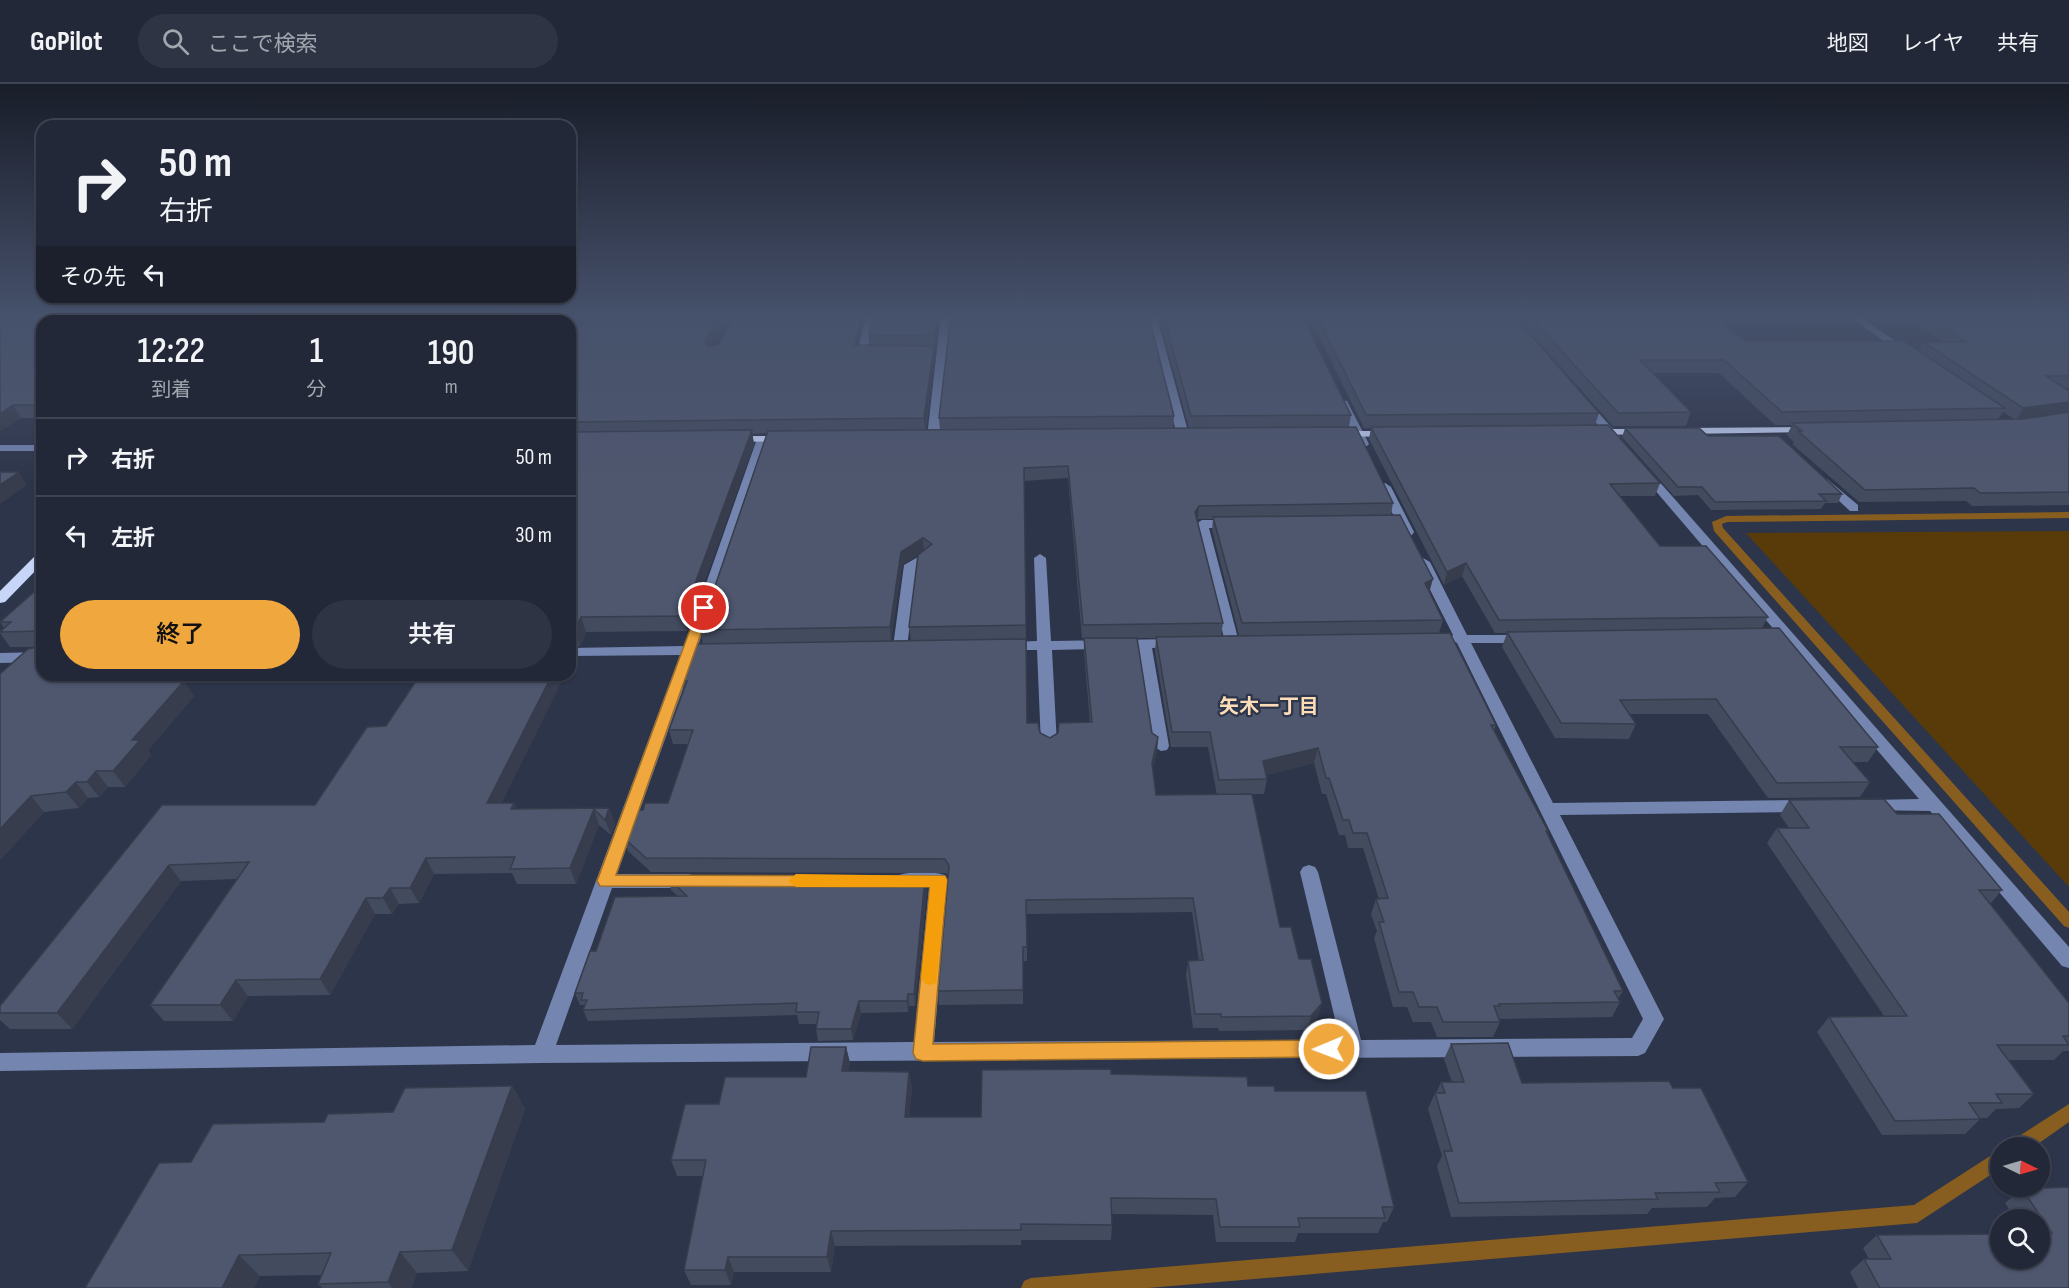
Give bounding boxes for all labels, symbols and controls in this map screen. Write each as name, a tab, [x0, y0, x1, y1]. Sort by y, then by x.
search box	[138, 14, 558, 68]
text: GoPilot	[30, 25, 102, 58]
icon: search	[159, 25, 192, 58]
text: ここで検索	[207, 31, 317, 58]
text: 地図	[1827, 31, 1869, 56]
text: レイヤ	[1902, 31, 1964, 56]
text: 共有	[1997, 31, 2039, 56]
text: 50 m	[159, 138, 232, 189]
icon: right	[60, 144, 138, 222]
text: 右折	[159, 196, 213, 228]
icon: left	[138, 258, 171, 291]
text: その先	[60, 264, 126, 291]
text: 12:22	[137, 330, 205, 373]
text: 1	[310, 330, 323, 373]
text: 190	[428, 332, 475, 375]
text: m	[445, 375, 458, 399]
text: 到着	[151, 378, 191, 402]
text: 分	[306, 378, 326, 402]
icon: right	[60, 441, 93, 474]
text: 50 m	[516, 444, 552, 471]
text: 右折	[111, 447, 155, 474]
icon: left	[60, 519, 93, 552]
text: 30 m	[515, 522, 552, 549]
text: 左折	[111, 525, 155, 552]
pin	[678, 582, 729, 633]
icon: arrive	[687, 591, 720, 624]
button: 終了	[60, 600, 300, 669]
button: 共有	[312, 600, 552, 669]
district label: 矢木一丁目	[1219, 695, 1319, 719]
position arrow	[1297, 1017, 1361, 1081]
north arrow	[1990, 1137, 2050, 1197]
map controls	[1990, 1137, 2050, 1269]
button: search	[1990, 1209, 2050, 1269]

